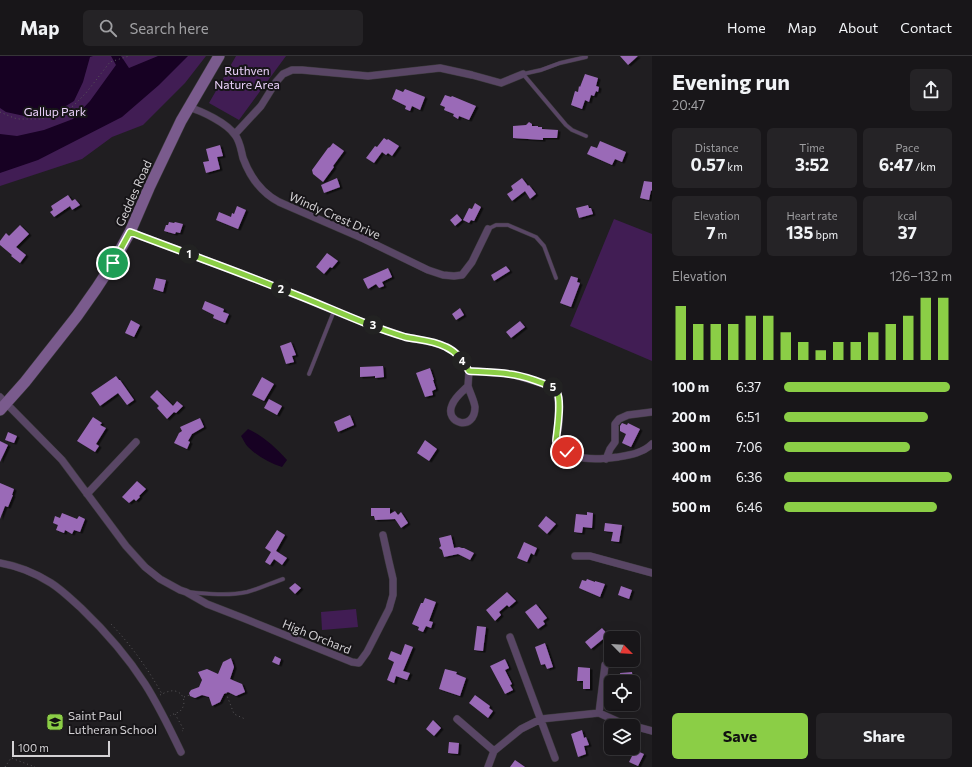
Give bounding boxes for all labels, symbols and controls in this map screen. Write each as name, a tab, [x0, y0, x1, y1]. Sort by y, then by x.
search box	[83, 10, 363, 46]
text: Map	[20, 16, 59, 39]
icon: search	[97, 17, 119, 39]
text: Search here	[129, 19, 209, 37]
text: Home	[727, 19, 766, 36]
text: Map	[788, 19, 816, 36]
text: About	[838, 19, 878, 36]
text: Contact	[900, 19, 952, 36]
park label: Ruthven Nature Area	[214, 63, 280, 91]
text: Evening run	[672, 68, 790, 95]
button: share	[910, 69, 952, 111]
text: 20:47	[672, 97, 705, 113]
park label: Gallup Park	[24, 104, 87, 118]
text: Distance	[695, 141, 739, 154]
text: Time	[799, 141, 825, 154]
text: Pace	[895, 141, 919, 154]
text: 0.57	[690, 154, 725, 175]
text: 3:52	[795, 154, 829, 175]
text: 6:47	[879, 154, 913, 175]
street label: Geddes Road	[112, 158, 154, 228]
text: km	[725, 160, 743, 173]
text: /km	[913, 160, 936, 173]
street label: Windy Crest Drive	[287, 189, 383, 241]
text: Elevation	[693, 209, 740, 222]
text: Heart rate	[786, 209, 838, 222]
text: kcal	[897, 209, 917, 222]
text: 7	[706, 222, 715, 243]
text: 135	[786, 222, 813, 243]
text: 37	[898, 222, 917, 243]
text: m	[715, 228, 727, 241]
text: bpm	[813, 228, 838, 241]
pin: 1	[179, 244, 199, 264]
pin	[96, 246, 130, 280]
text: 1	[187, 247, 191, 260]
icon: arrive	[102, 252, 124, 274]
text: Elevation	[672, 268, 727, 284]
text: 126–132 m	[890, 268, 952, 284]
pin: 2	[271, 279, 291, 299]
text: 2	[278, 282, 284, 295]
pin: 3	[363, 315, 383, 335]
text: 3	[370, 318, 376, 331]
pin: 4	[452, 351, 472, 371]
text: 4	[459, 354, 465, 367]
pin: 5	[543, 377, 563, 397]
text: 100 m	[672, 379, 709, 395]
text: 6:37	[736, 379, 761, 395]
text: 5	[550, 380, 556, 393]
text: 200 m	[672, 409, 710, 425]
text: 6:51	[736, 409, 760, 425]
pin	[550, 435, 584, 469]
text: 300 m	[672, 439, 711, 455]
text: 7:06	[736, 439, 762, 455]
icon: check	[556, 441, 578, 463]
text: 400 m	[672, 469, 711, 485]
text: 6:36	[736, 469, 762, 485]
text: 500 m	[672, 499, 711, 515]
text: 6:46	[736, 499, 763, 515]
street label: High Orchard	[281, 616, 353, 656]
north arrow	[604, 631, 640, 667]
map controls	[604, 631, 640, 755]
button: locate	[604, 675, 640, 711]
place label: Saint Paul Lutheran School	[68, 708, 157, 736]
school or university icon: Saint Paul Lutheran School	[45, 712, 65, 732]
button: Save	[672, 713, 808, 759]
button: Share	[816, 713, 952, 759]
button: layers	[604, 719, 640, 755]
scale bar	[12, 739, 110, 758]
text: 100 m	[18, 741, 49, 754]

